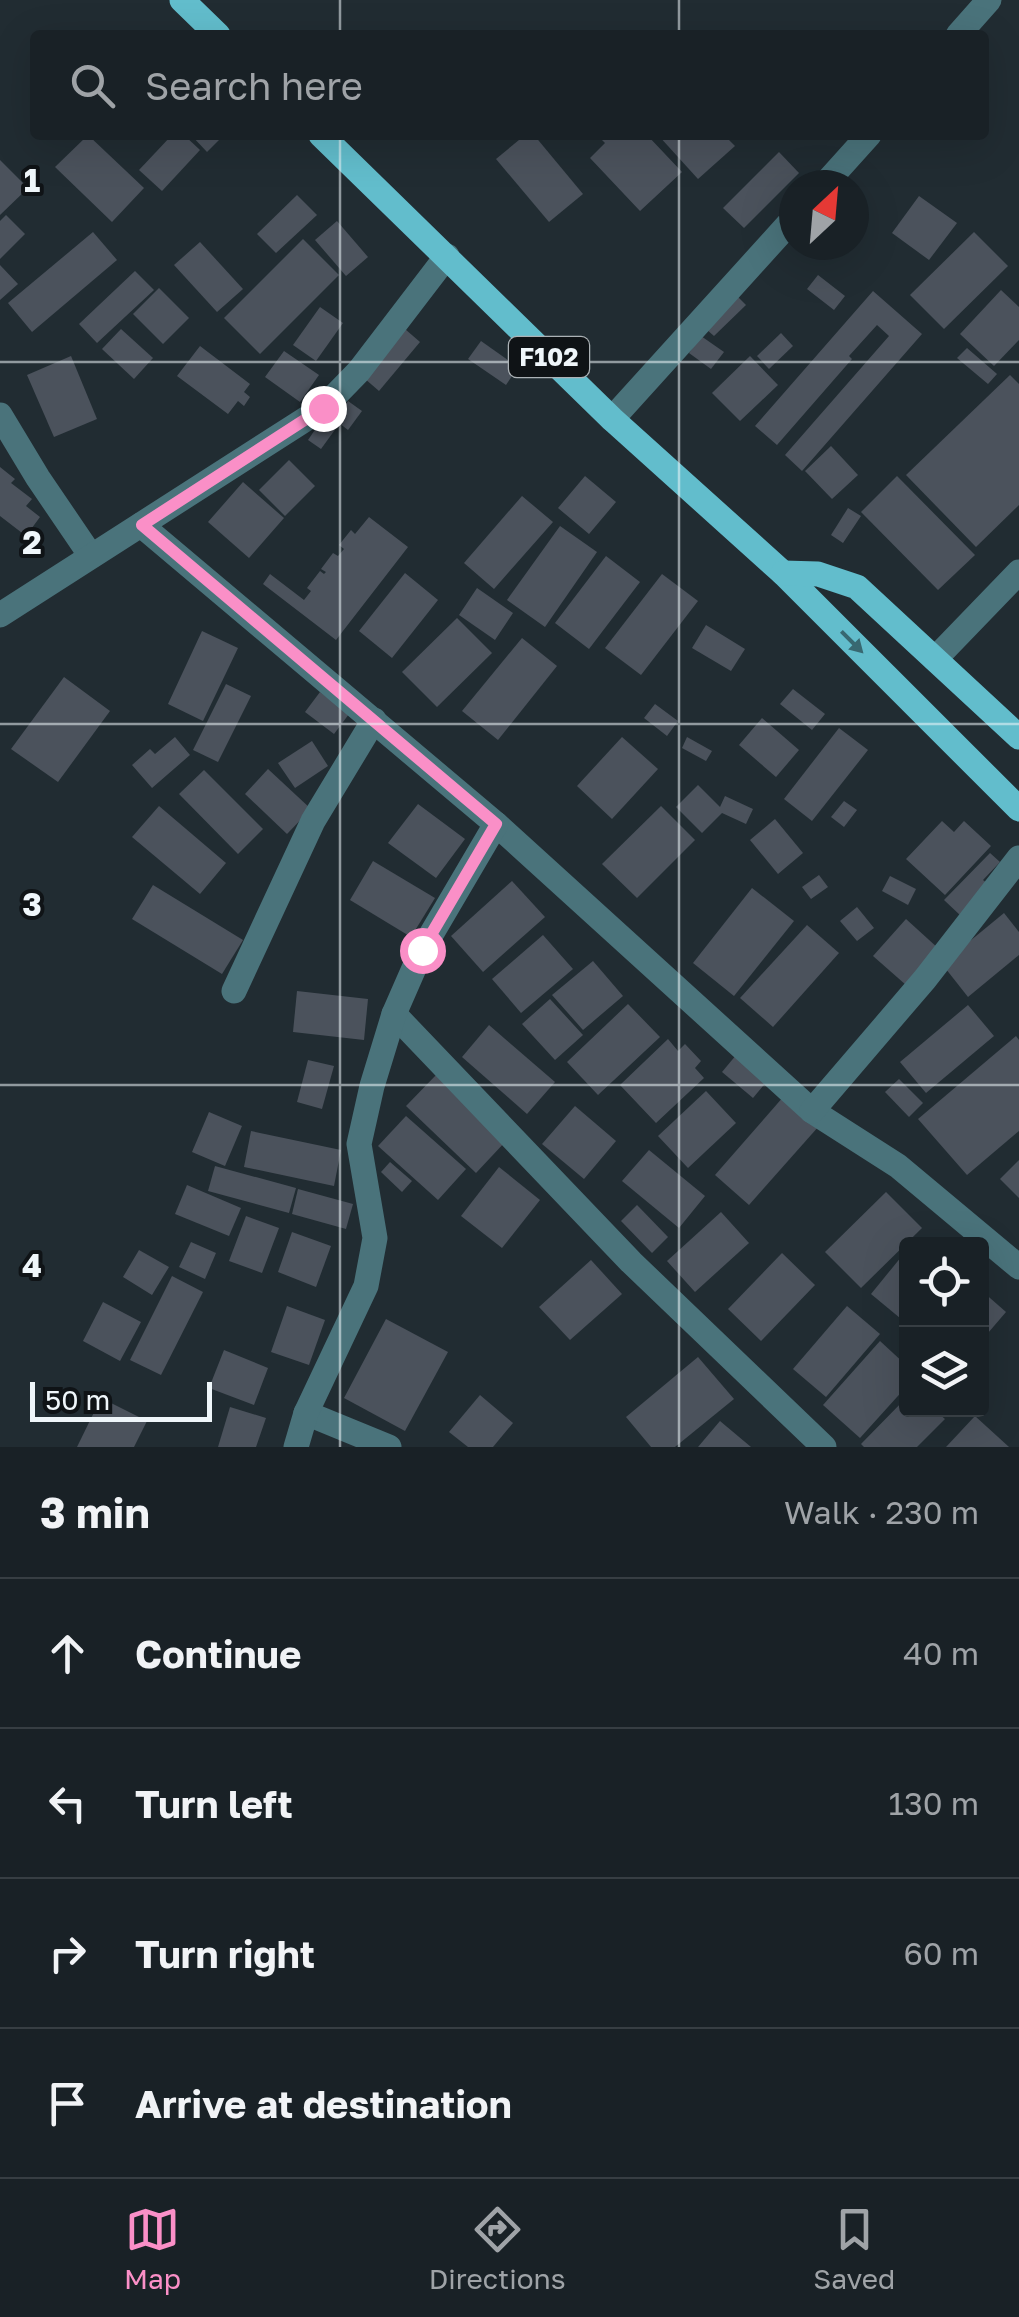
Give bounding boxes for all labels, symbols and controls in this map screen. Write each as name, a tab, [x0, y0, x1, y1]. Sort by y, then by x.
search box	[30, 30, 989, 140]
icon: search	[65, 58, 120, 113]
text: Search here	[145, 63, 363, 108]
text: 1	[24, 161, 40, 199]
north arrow	[779, 170, 869, 260]
road number: F102	[509, 337, 589, 377]
route end	[301, 386, 347, 432]
text: 2	[22, 523, 42, 561]
one-way arrow	[839, 630, 863, 653]
text: 3	[22, 885, 42, 923]
route start	[400, 928, 446, 974]
map controls	[899, 1237, 989, 1417]
button: locate	[899, 1237, 989, 1327]
text: 4	[22, 1246, 42, 1284]
button: layers	[899, 1327, 989, 1417]
scale bar	[30, 1377, 212, 1422]
text: 50 m	[45, 1383, 110, 1416]
text: 3 min	[40, 1487, 150, 1537]
text: Walk · 230 m	[784, 1493, 979, 1531]
icon: ahead	[40, 1626, 95, 1681]
text: Continue	[135, 1631, 301, 1676]
text: 40 m	[903, 1634, 979, 1672]
icon: left	[40, 1776, 95, 1831]
text: Turn left	[135, 1781, 293, 1826]
text: 130 m	[889, 1784, 979, 1822]
icon: right	[40, 1926, 95, 1981]
text: Turn right	[135, 1931, 315, 1976]
text: 60 m	[903, 1934, 979, 1972]
icon: arrive	[40, 2076, 95, 2131]
text: Arrive at destination	[135, 2081, 512, 2126]
tab: Map	[124, 2202, 181, 2295]
tab: Directions	[429, 2202, 566, 2295]
tab: Saved	[813, 2202, 895, 2295]

